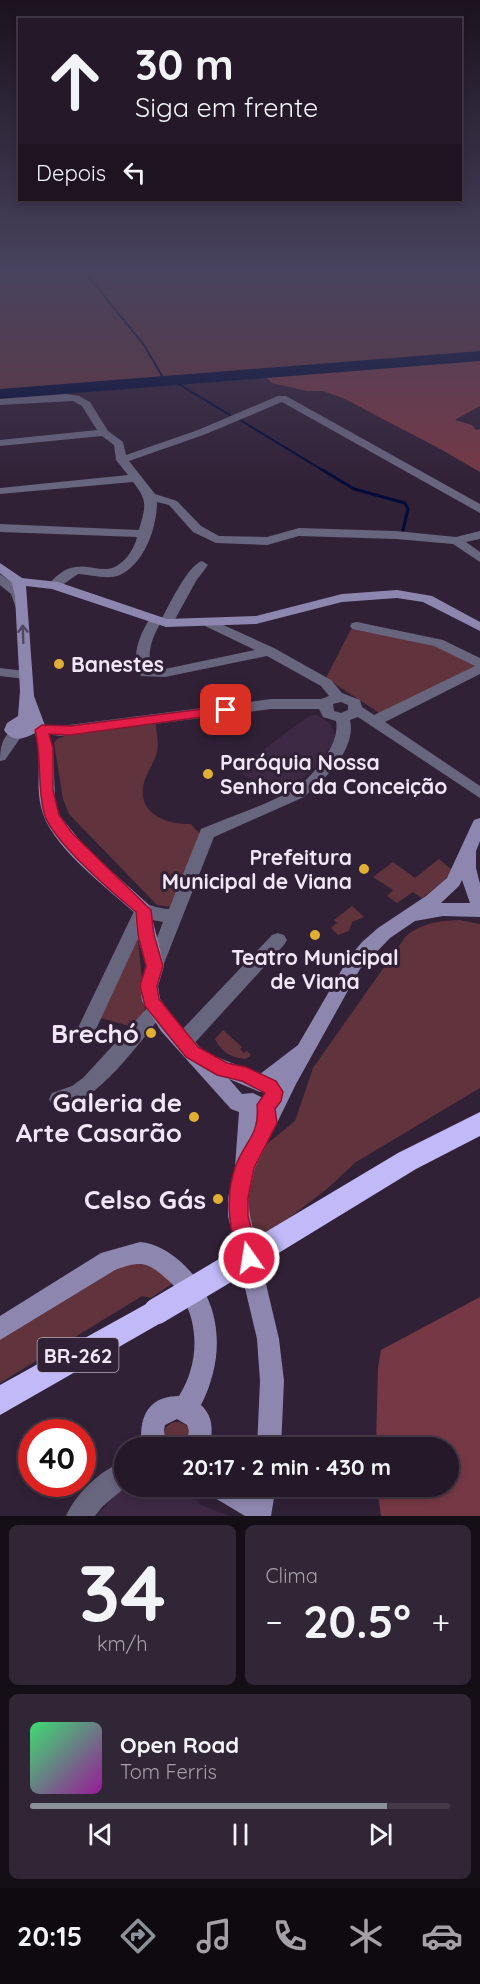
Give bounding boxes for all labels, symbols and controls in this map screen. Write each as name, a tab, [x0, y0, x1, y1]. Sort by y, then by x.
text: 30 m	[135, 38, 234, 91]
icon: ahead	[36, 42, 114, 120]
text: Siga em frente	[135, 90, 318, 124]
icon: left	[118, 156, 151, 189]
text: Depois	[36, 159, 106, 187]
one-way arrow	[18, 624, 29, 644]
place label: Banestes	[71, 651, 164, 677]
marker: Banestes	[52, 657, 66, 671]
pin	[200, 684, 251, 735]
icon: arrive	[209, 693, 242, 726]
place label: Paróquia Nossa Senhora da Conceição	[220, 749, 447, 799]
marker: Paróquia Nossa Senhora da Conceição	[201, 767, 215, 781]
place label: Prefeitura Municipal de Viana	[162, 844, 352, 894]
marker: Prefeitura Municipal de Viana	[357, 862, 371, 876]
marker: Teatro Municipal de Viana	[308, 928, 322, 942]
place label: Teatro Municipal de Viana	[231, 944, 399, 994]
place label: Brechó	[51, 1017, 139, 1050]
marker: Brechó	[144, 1026, 158, 1040]
place label: Galeria de Arte Casarão	[16, 1086, 182, 1149]
marker: Galeria de Arte Casarão	[187, 1110, 201, 1124]
place label: Celso Gás	[84, 1183, 206, 1216]
marker: Celso Gás	[211, 1192, 225, 1206]
position arrow	[217, 1226, 281, 1290]
road number: BR-262	[38, 1338, 118, 1372]
speed limit sign: 40	[18, 1419, 96, 1497]
text: 20:17 · 2 min · 430 m	[182, 1453, 391, 1481]
text: 34	[78, 1543, 166, 1641]
text: Clima	[266, 1563, 318, 1588]
text: 20.5°	[303, 1593, 411, 1649]
text: −	[266, 1601, 283, 1642]
text: +	[431, 1601, 450, 1642]
text: km/h	[97, 1631, 148, 1656]
text: Open Road	[120, 1731, 239, 1759]
text: Tom Ferris	[120, 1759, 217, 1784]
icon: previous	[84, 1818, 117, 1851]
icon: pause	[224, 1818, 257, 1851]
icon: next	[364, 1818, 397, 1851]
icon: directions	[117, 1915, 159, 1957]
icon: music	[193, 1915, 235, 1957]
icon: phone	[269, 1915, 311, 1957]
icon: climate	[345, 1915, 387, 1957]
icon: car	[421, 1915, 463, 1957]
text: 20:15	[17, 1919, 82, 1953]

